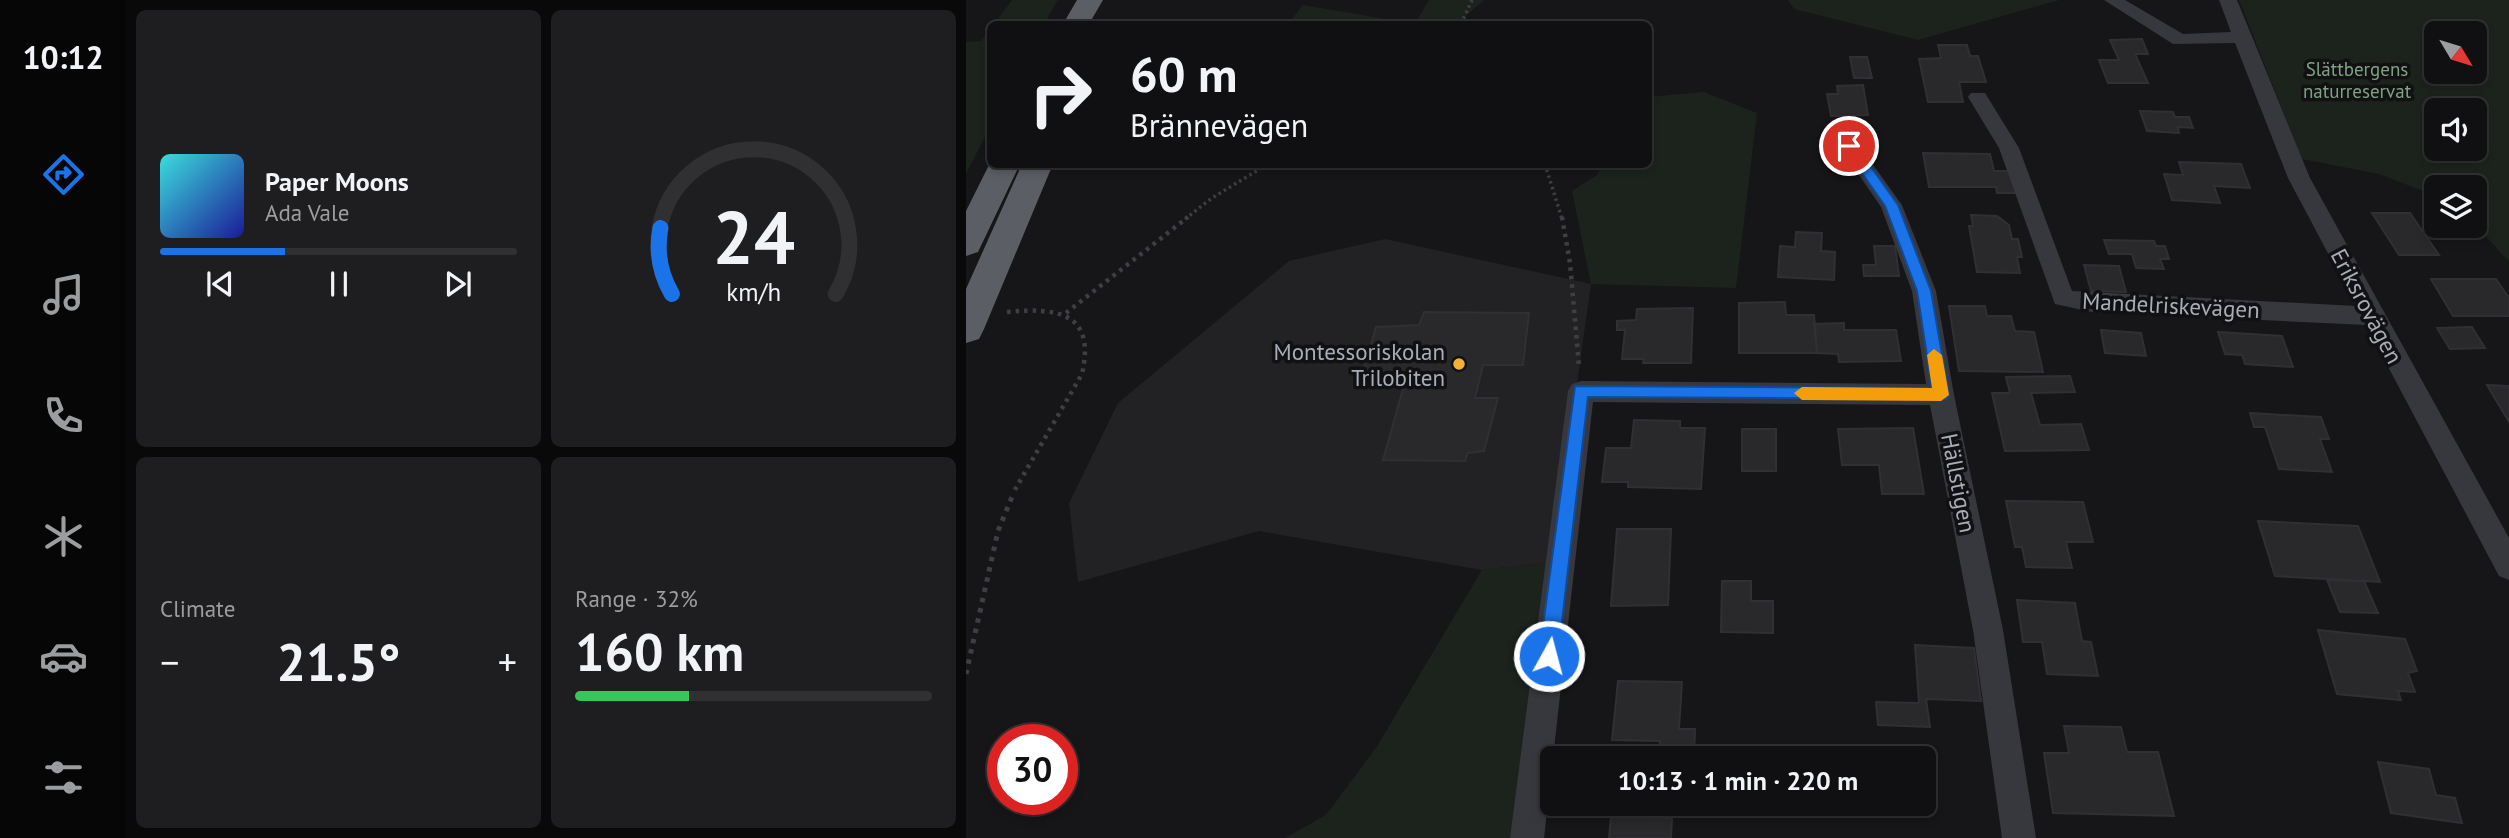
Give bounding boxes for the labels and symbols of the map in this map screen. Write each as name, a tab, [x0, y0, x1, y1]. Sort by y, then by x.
north arrow	[2424, 21, 2487, 84]
park label: Slättbergens naturreservat	[2303, 57, 2412, 103]
pin	[1819, 116, 1879, 176]
street label: Eriksrovägen	[2325, 244, 2409, 368]
street label: Mandelriskevägen	[2082, 286, 2260, 324]
place label: Montessoriskolan Trilobiten	[1274, 337, 1445, 392]
marker: Montessoriskolan Trilobiten	[1451, 356, 1467, 372]
street label: Hällstigen	[1935, 431, 1983, 535]
position arrow	[1512, 619, 1586, 693]
speed limit sign: 30	[987, 724, 1078, 815]

